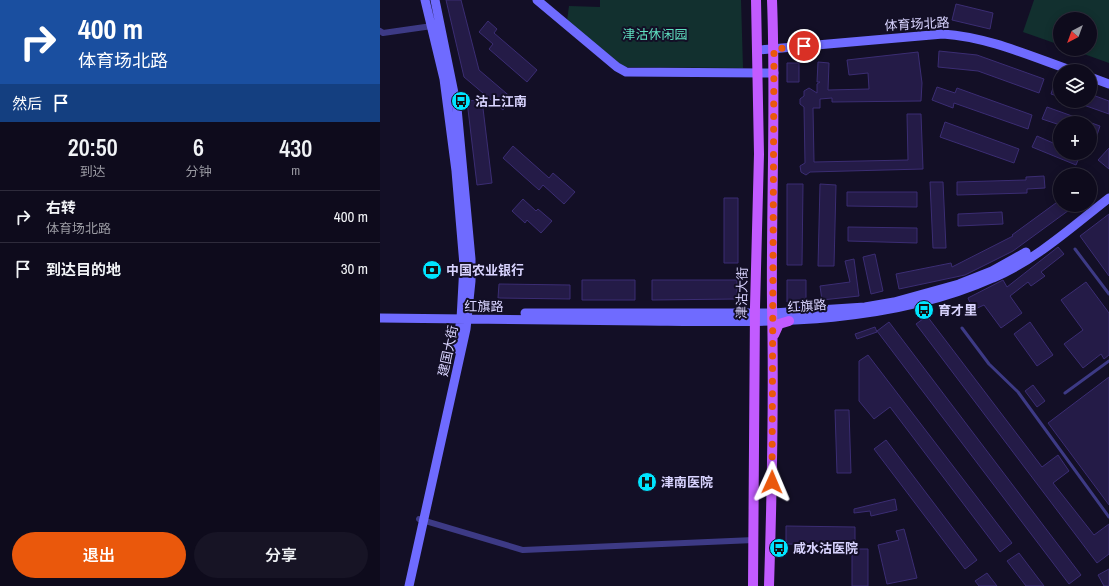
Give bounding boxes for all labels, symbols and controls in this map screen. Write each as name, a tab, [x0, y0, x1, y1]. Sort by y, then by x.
text: 400 m	[78, 10, 143, 48]
north arrow	[1053, 12, 1097, 56]
map controls	[1053, 12, 1097, 212]
street label: 体育场北路	[884, 14, 950, 34]
icon: right	[12, 16, 64, 68]
park label: 津沽休闲园	[622, 26, 688, 43]
pin	[787, 29, 821, 63]
icon: arrive	[793, 35, 815, 57]
text: 体育场北路	[78, 48, 168, 73]
button: layers	[1053, 64, 1097, 108]
bus stop icon: 沽上江南	[450, 90, 472, 112]
icon: arrive	[50, 92, 72, 114]
text: 然后	[12, 93, 42, 114]
place label: 沽上江南	[475, 93, 527, 110]
button: +	[1053, 116, 1097, 160]
text: 20:50	[68, 131, 118, 163]
text: 6	[193, 131, 204, 163]
text: 430	[279, 132, 312, 164]
text: m	[291, 162, 300, 179]
text: 到达	[80, 163, 106, 180]
text: 分钟	[186, 163, 212, 180]
button: −	[1053, 168, 1097, 212]
text: 右转	[46, 197, 76, 218]
icon: right	[12, 206, 34, 228]
text: 400 m	[334, 206, 368, 227]
text: 体育场北路	[46, 220, 111, 237]
icon: arrive	[12, 258, 34, 280]
text: 30 m	[341, 258, 368, 279]
text: 到达目的地	[46, 259, 121, 280]
bank icon: 中国农业银行	[421, 259, 443, 281]
place label: 中国农业银行	[446, 262, 524, 279]
street label: 津沽大街	[733, 267, 751, 319]
street label: 红旗路	[787, 296, 827, 316]
street label: 红旗路	[464, 298, 504, 315]
bus stop icon: 育才里	[913, 299, 935, 321]
place label: 育才里	[938, 302, 977, 319]
street label: 建国大街	[434, 324, 462, 378]
position arrow	[751, 461, 793, 503]
hospital icon: 津南医院	[636, 471, 658, 493]
place label: 津南医院	[661, 474, 713, 491]
button: 退出	[12, 532, 186, 578]
button: 分享	[194, 532, 368, 578]
bus stop icon: 咸水沽医院	[768, 537, 790, 559]
place label: 咸水沽医院	[793, 540, 858, 557]

